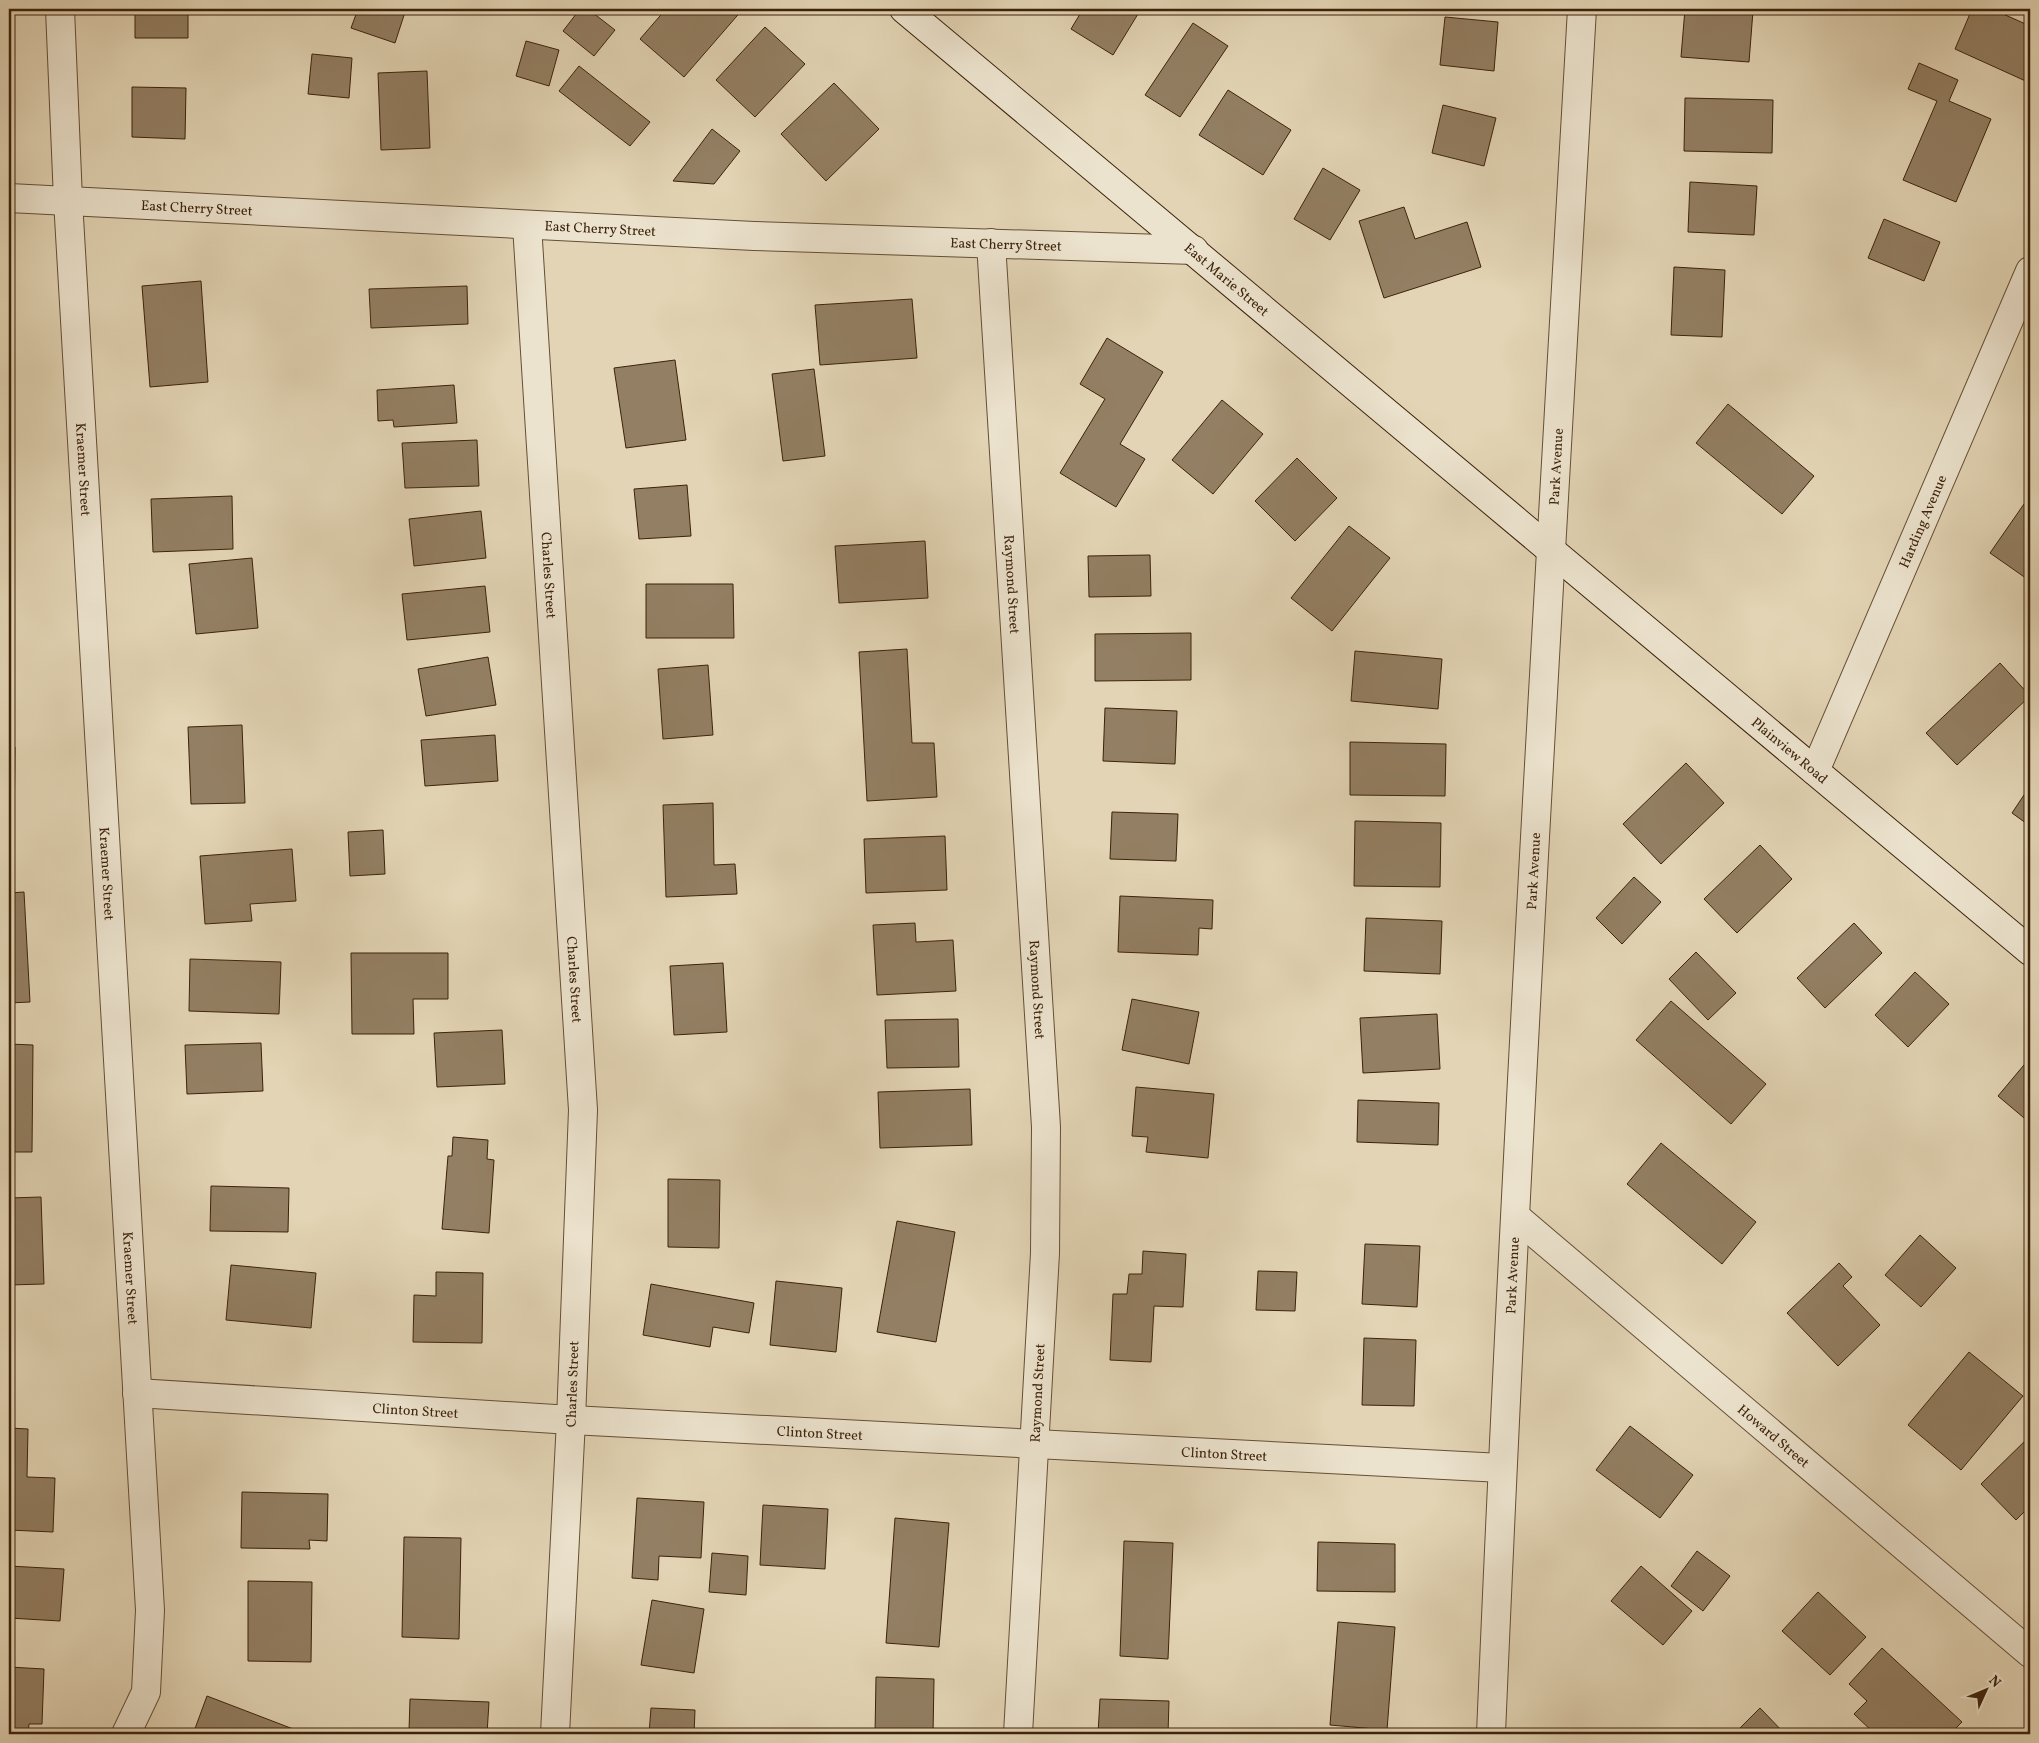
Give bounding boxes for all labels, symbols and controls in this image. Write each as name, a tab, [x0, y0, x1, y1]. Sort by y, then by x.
street label: East Cherry Street	[140, 197, 253, 221]
street label: East Cherry Street	[544, 217, 657, 242]
street label: East Cherry Street	[950, 234, 1062, 257]
street label: East Marie Street	[1179, 239, 1273, 321]
street label: Kraemer Street	[70, 422, 94, 517]
street label: Park Avenue	[1546, 427, 1569, 506]
street label: Harding Avenue	[1895, 472, 1952, 571]
street label: Charles Street	[535, 532, 560, 619]
street label: Raymond Street	[998, 534, 1023, 635]
street label: Plainview Road	[1747, 714, 1831, 789]
street label: Kraemer Street	[93, 827, 118, 921]
street label: Park Avenue	[1523, 832, 1546, 910]
street label: Charles Street	[561, 936, 585, 1024]
street label: Raymond Street	[1023, 939, 1049, 1040]
street label: Kraemer Street	[117, 1231, 141, 1325]
street label: Park Avenue	[1502, 1236, 1525, 1315]
street label: Charles Street	[562, 1340, 585, 1428]
street label: Raymond Street	[1026, 1343, 1051, 1443]
street label: Clinton Street	[372, 1400, 459, 1424]
street label: Howard Street	[1733, 1401, 1813, 1473]
street label: Clinton Street	[776, 1423, 863, 1446]
street label: Clinton Street	[1181, 1443, 1268, 1467]
north arrow	[1962, 1666, 2012, 1716]
text: N	[1984, 1672, 2005, 1692]

